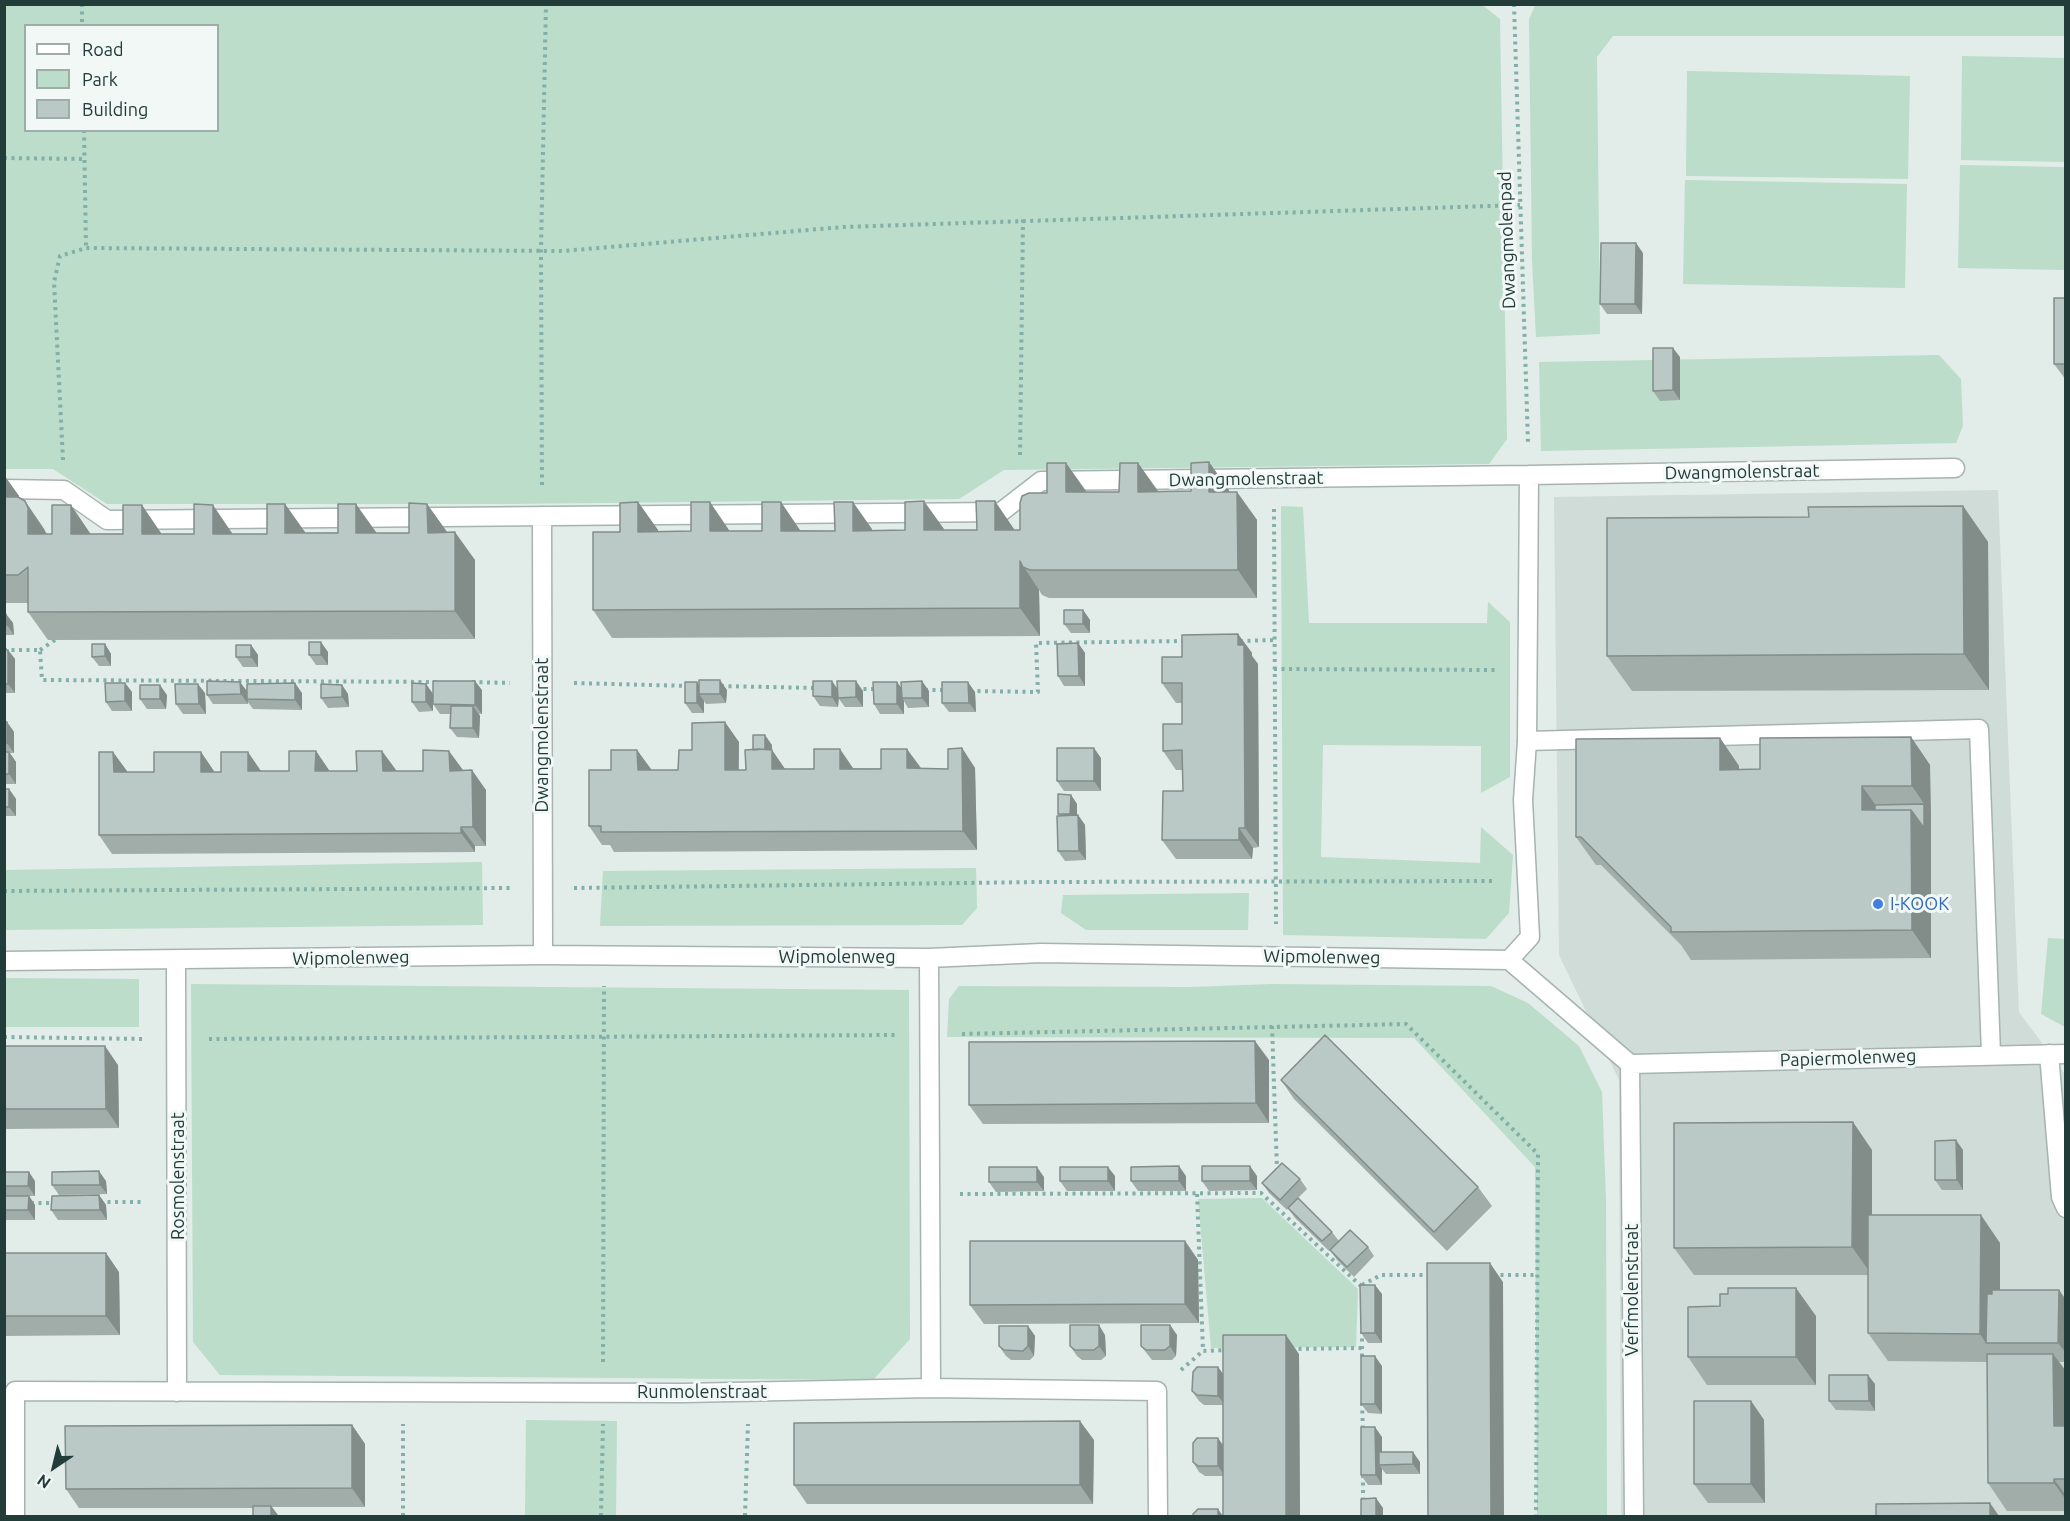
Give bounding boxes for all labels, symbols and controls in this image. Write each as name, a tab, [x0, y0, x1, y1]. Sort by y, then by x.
legend	[24, 24, 219, 132]
text: Road	[82, 39, 124, 59]
text: Park	[82, 69, 118, 89]
text: Building	[82, 99, 148, 119]
street label: Dwangmolenpad	[1494, 171, 1520, 309]
street label: Dwangmolenstraat	[1664, 460, 1820, 484]
street label: Dwangmolenstraat	[1168, 467, 1324, 491]
street label: Dwangmolenstraat	[531, 658, 553, 812]
place label: I-KOOK	[1890, 893, 1949, 915]
marker: I-KOOK	[1871, 897, 1885, 911]
street label: Wipmolenweg	[1263, 945, 1381, 969]
street label: Wipmolenweg	[292, 946, 410, 970]
street label: Wipmolenweg	[778, 946, 896, 968]
street label: Papiermolenweg	[1779, 1045, 1917, 1071]
street label: Rosmolenstraat	[167, 1112, 189, 1240]
street label: Verfmolenstraat	[1621, 1224, 1643, 1356]
street label: Runmolenstraat	[637, 1381, 767, 1403]
north arrow	[24, 1437, 84, 1497]
text: N	[34, 1471, 54, 1493]

